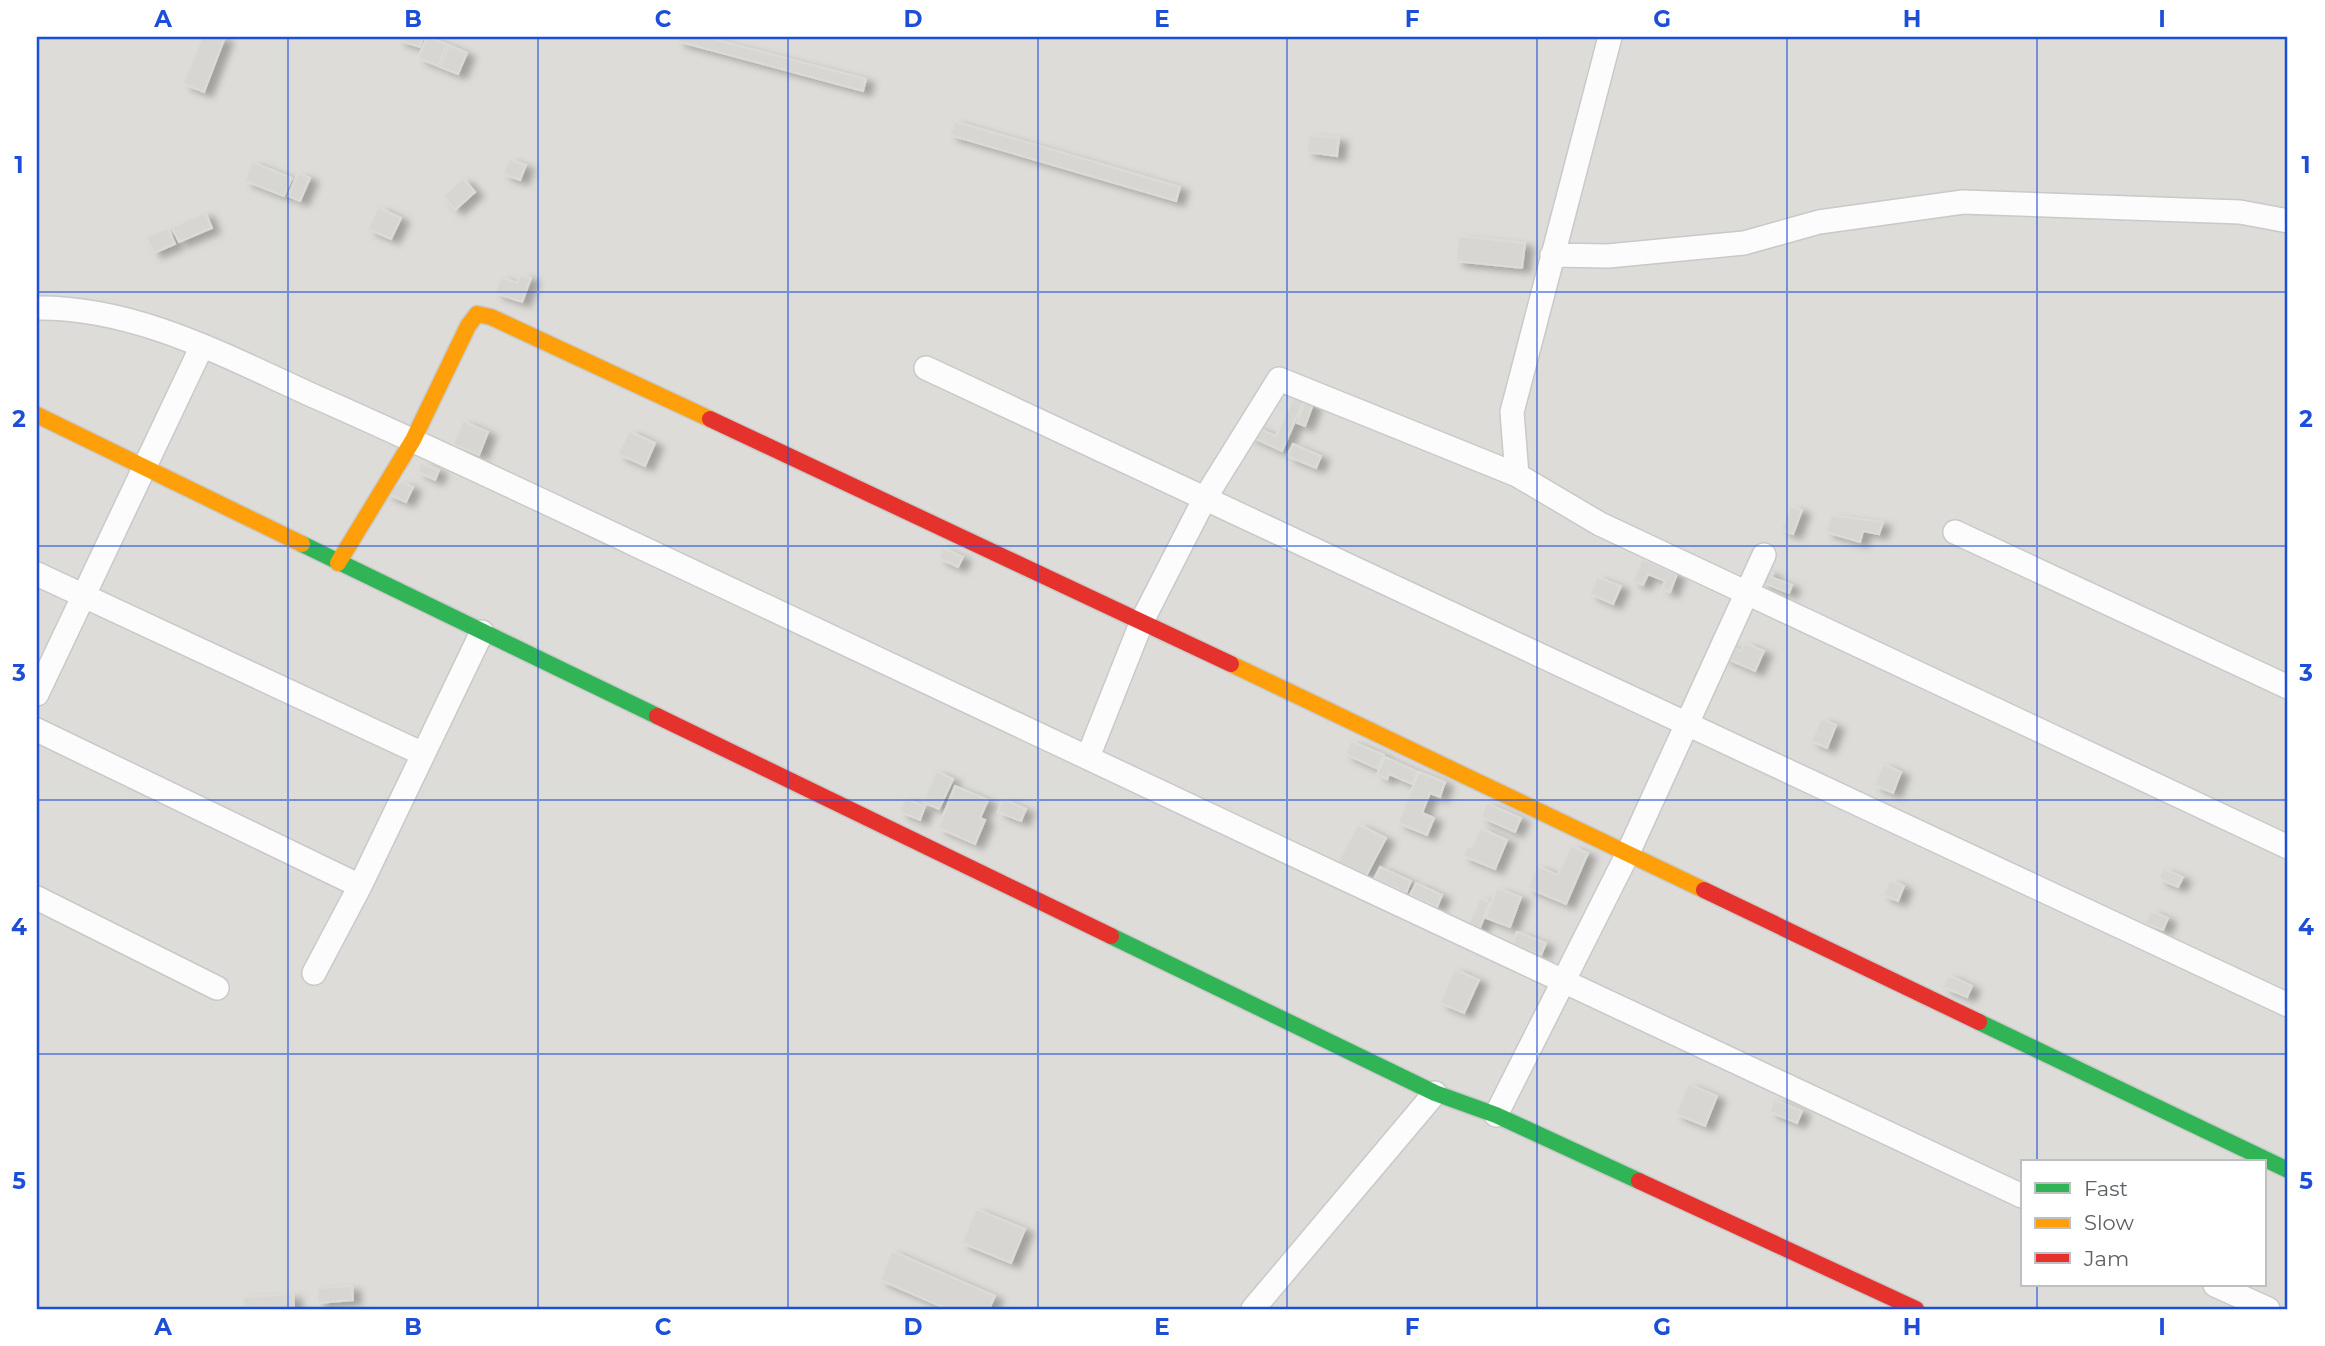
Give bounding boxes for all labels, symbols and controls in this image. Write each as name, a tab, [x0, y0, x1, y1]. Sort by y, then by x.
text: A	[153, 5, 172, 33]
text: B	[404, 5, 422, 33]
text: C	[655, 5, 672, 33]
text: D	[904, 5, 923, 33]
text: E	[1154, 5, 1170, 33]
text: F	[1405, 5, 1420, 33]
text: G	[1653, 5, 1671, 33]
text: H	[1903, 5, 1921, 33]
text: I	[2158, 5, 2166, 33]
text: 1	[14, 151, 24, 179]
text: 1	[2301, 151, 2311, 179]
text: 2	[12, 405, 26, 433]
text: 2	[2299, 405, 2313, 433]
text: 3	[11, 659, 26, 687]
text: 3	[2298, 659, 2313, 687]
text: 4	[11, 913, 27, 941]
text: 4	[2298, 913, 2314, 941]
legend	[2021, 1160, 2266, 1286]
text: 5	[12, 1167, 26, 1195]
text: 5	[2299, 1167, 2313, 1195]
text: Fast	[2084, 1176, 2128, 1201]
text: Slow	[2084, 1210, 2134, 1235]
text: Jam	[2083, 1246, 2129, 1271]
text: A	[153, 1313, 172, 1341]
text: B	[404, 1313, 422, 1341]
text: C	[655, 1313, 672, 1341]
text: D	[904, 1313, 923, 1341]
text: E	[1154, 1313, 1170, 1341]
text: F	[1405, 1313, 1420, 1341]
text: G	[1653, 1313, 1671, 1341]
text: H	[1903, 1313, 1921, 1341]
text: I	[2158, 1313, 2166, 1341]

